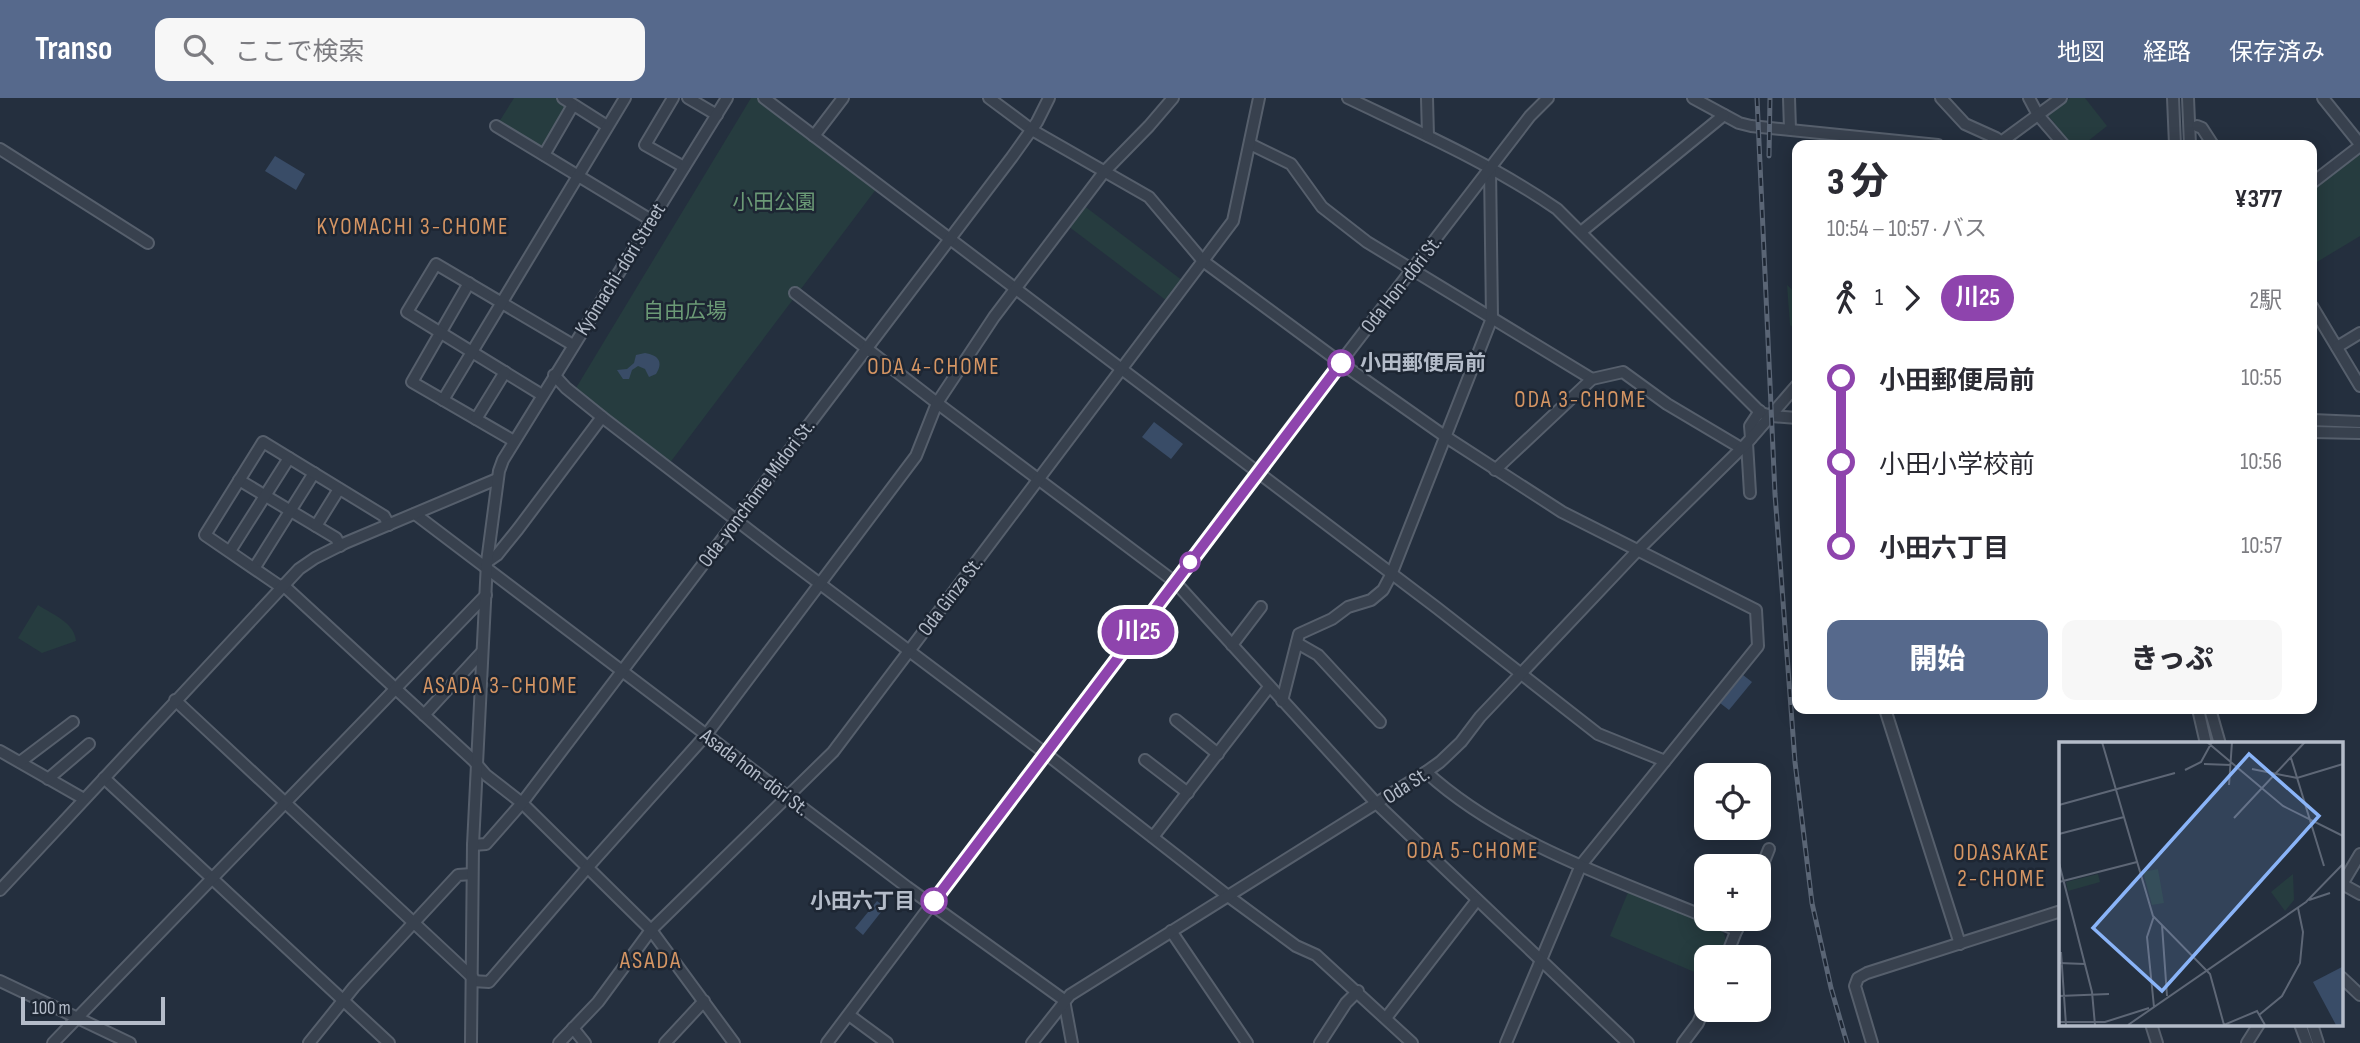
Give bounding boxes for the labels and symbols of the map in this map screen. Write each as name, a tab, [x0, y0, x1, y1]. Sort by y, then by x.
park label: 小田公園	[732, 190, 816, 215]
street label: Kyōmachi-dōri Street	[570, 199, 671, 340]
district label: KYOMACHI 3-CHOME	[317, 213, 509, 241]
street label: Oda Hon-dōri St.	[1356, 231, 1447, 338]
park label: 自由広場	[643, 299, 727, 324]
marker: 小田郵便局前	[1328, 350, 1354, 376]
place label: 小田郵便局前	[1360, 351, 1486, 376]
district label: ODA 4-CHOME	[867, 353, 1001, 381]
district label: ODA 3-CHOME	[1514, 386, 1648, 414]
street label: Oda-yonchōme Midori St.	[693, 415, 820, 572]
street label: Oda Ginza St.	[913, 552, 988, 641]
unlabelled marker	[1180, 552, 1200, 572]
line badge: 川25	[1098, 609, 1178, 655]
district label: ASADA 3-CHOME	[422, 672, 579, 700]
street label: Asada hon-dōri St.	[695, 723, 814, 821]
inset map	[2059, 742, 2342, 1026]
street label: Oda St.	[1378, 761, 1434, 810]
district label: ODA 5-CHOME	[1407, 837, 1539, 865]
district label: ODASAKAE 2-CHOME	[1953, 839, 2051, 893]
marker: 小田六丁目	[921, 888, 947, 914]
place label: 小田六丁目	[810, 889, 915, 914]
district label: ASADA	[619, 946, 682, 975]
scale bar	[21, 994, 164, 1026]

